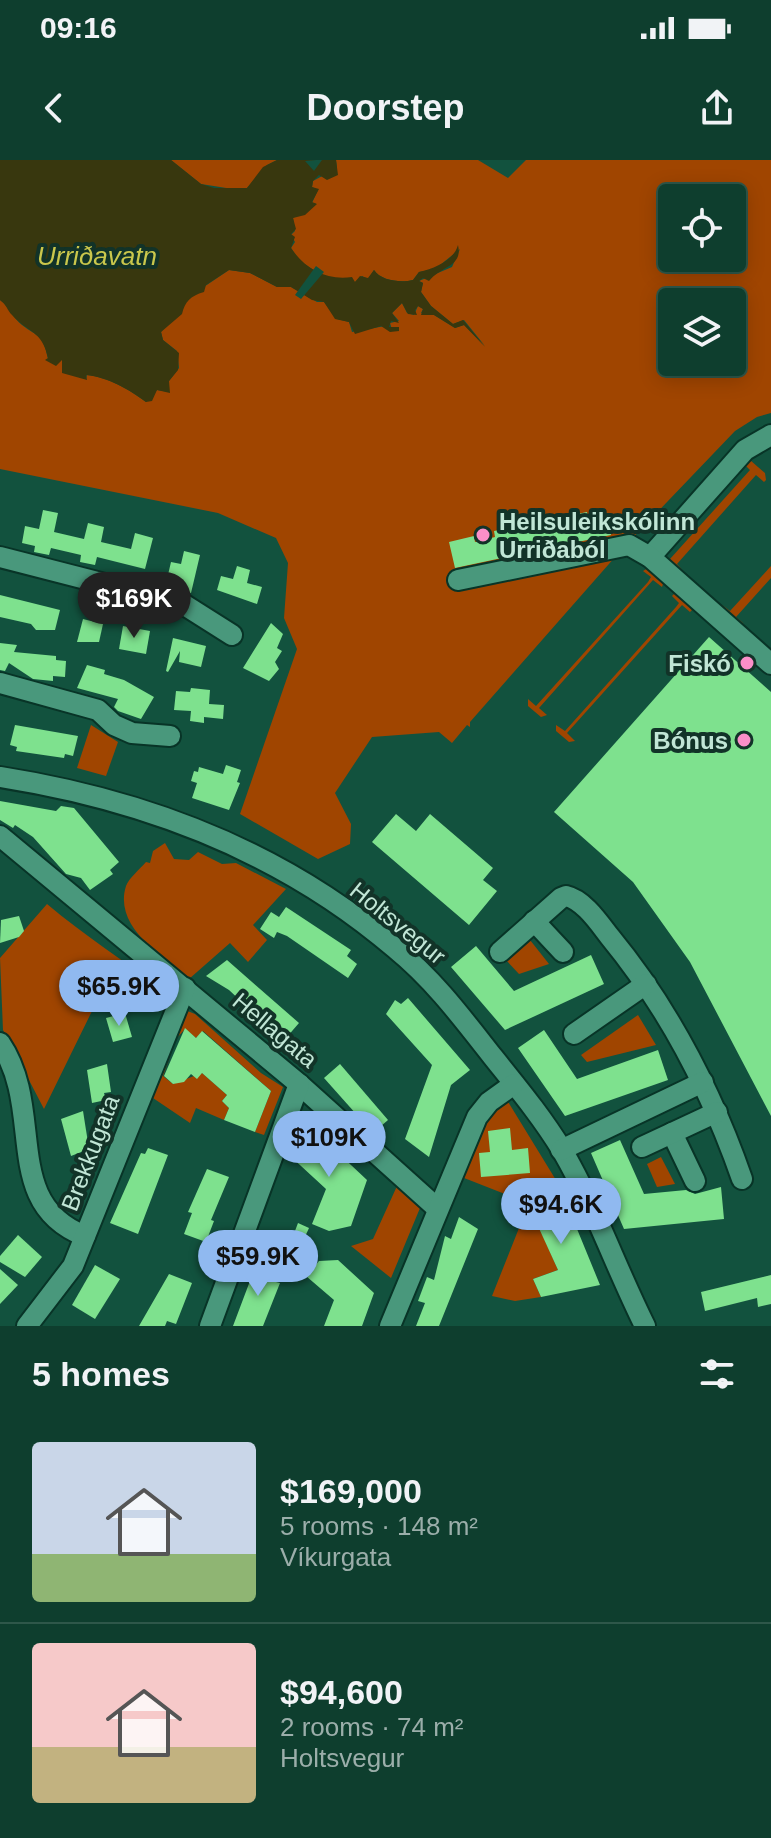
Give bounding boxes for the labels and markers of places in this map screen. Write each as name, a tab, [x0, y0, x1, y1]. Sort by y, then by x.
place label: Heilsuleikskólinn Urriðaból	[499, 508, 695, 563]
marker: Heilsuleikskólinn Urriðaból	[474, 526, 492, 544]
pin: $169K	[78, 572, 190, 640]
place label: Fiskó	[668, 650, 731, 677]
marker: Fiskó	[738, 654, 756, 672]
place label: Bónus	[653, 727, 728, 754]
marker: Bónus	[735, 731, 753, 749]
pin: $65.9K	[54, 960, 184, 1028]
pin: $109K	[273, 1111, 385, 1179]
pin: $94.6K	[496, 1178, 626, 1246]
pin: $59.9K	[193, 1230, 323, 1298]

